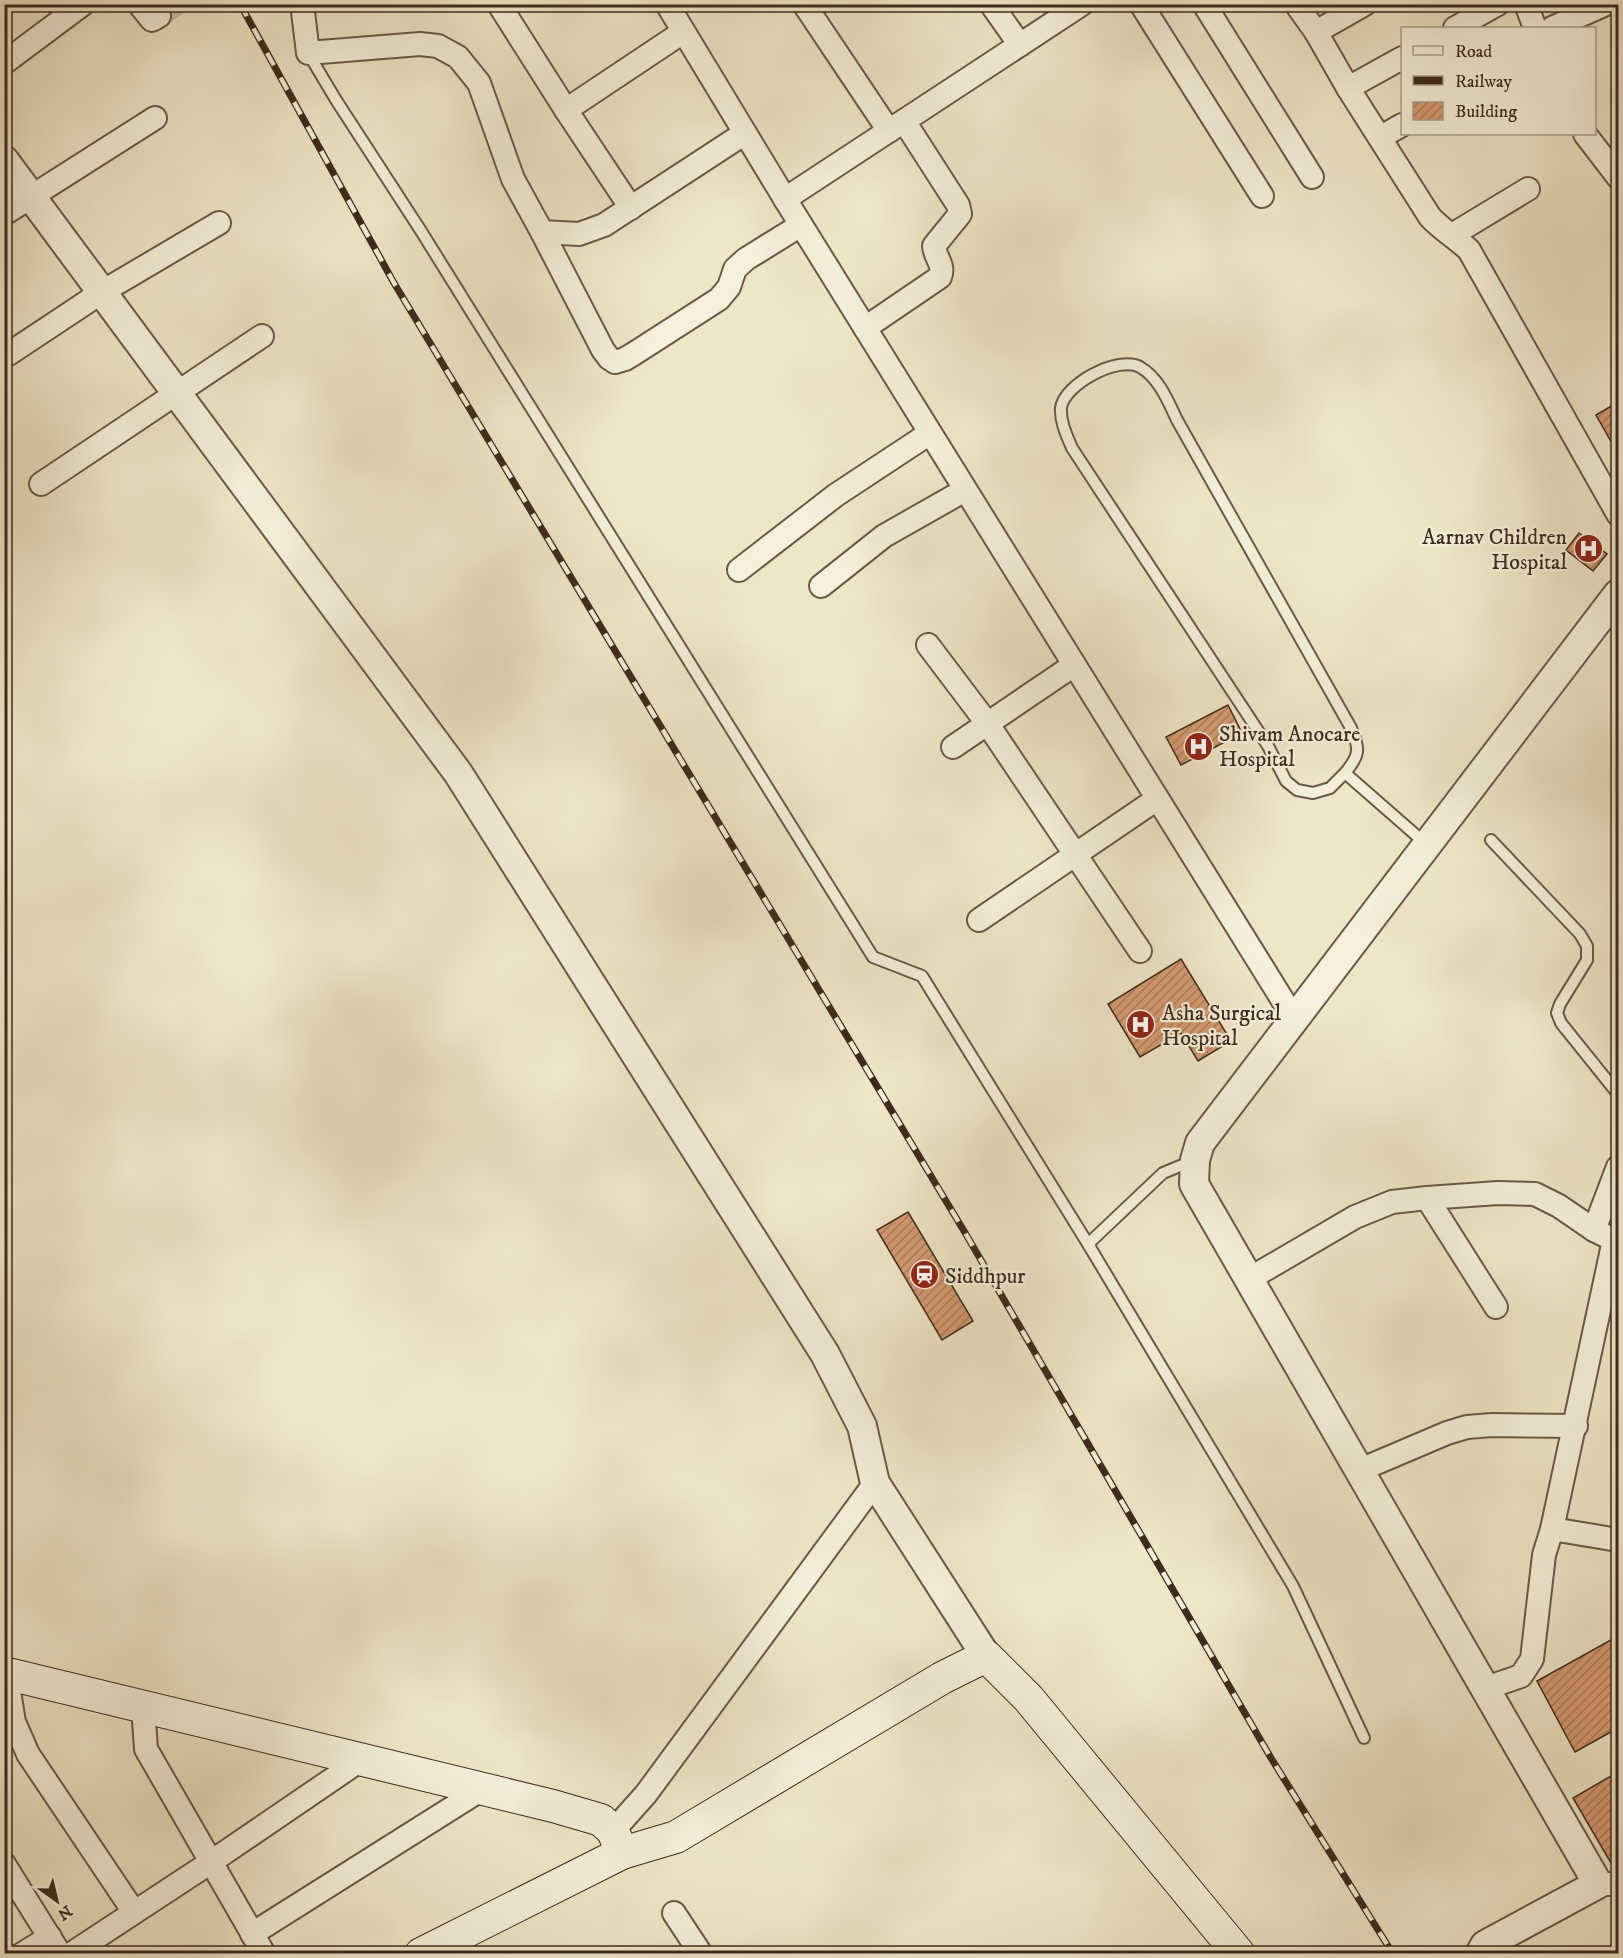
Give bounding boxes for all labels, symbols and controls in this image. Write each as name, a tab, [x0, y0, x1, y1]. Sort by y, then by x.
legend	[1401, 27, 1596, 135]
text: Road	[1455, 41, 1492, 63]
text: Railway	[1455, 71, 1513, 93]
text: Building	[1455, 101, 1517, 123]
place label: Aarnav Children Hospital	[1422, 524, 1567, 576]
hospital icon: Aarnav Children Hospital	[1572, 533, 1604, 565]
place label: Shivam Anocare Hospital	[1219, 721, 1360, 773]
hospital icon: Shivam Anocare Hospital	[1182, 730, 1214, 762]
place label: Asha Surgical Hospital	[1162, 1000, 1282, 1052]
hospital icon: Asha Surgical Hospital	[1125, 1009, 1157, 1041]
station icon: Siddhpur	[908, 1259, 940, 1291]
place label: Siddhpur	[945, 1263, 1026, 1290]
north arrow	[27, 1871, 87, 1931]
text: N	[54, 1901, 76, 1925]

